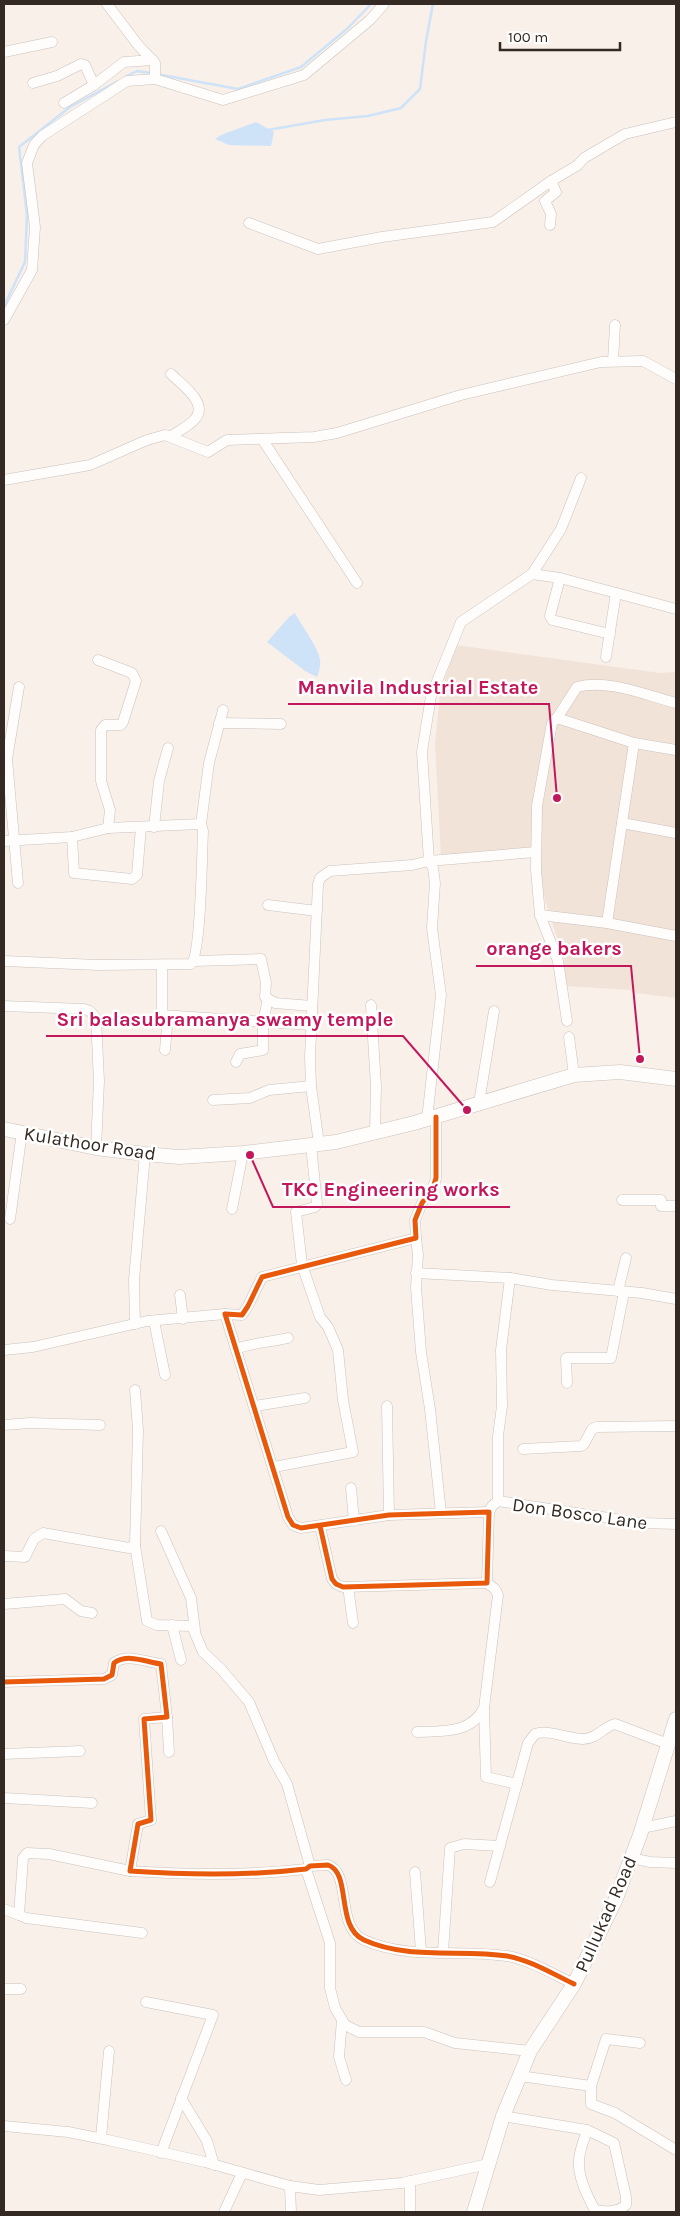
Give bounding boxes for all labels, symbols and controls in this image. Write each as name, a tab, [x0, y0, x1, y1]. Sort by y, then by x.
scale bar	[500, 20, 620, 52]
text: 100 m	[508, 28, 548, 46]
callout: Manvila Industrial Estate	[288, 669, 549, 704]
text: Manvila Industrial Estate	[298, 676, 538, 699]
callout: orange bakers	[476, 931, 631, 966]
text: orange bakers	[486, 937, 622, 960]
callout: Sri balasubramanya swamy temple	[46, 1001, 403, 1036]
text: Sri balasubramanya swamy temple	[57, 1008, 393, 1031]
street label: Kulathoor Road	[22, 1123, 157, 1165]
callout: TKC Engineering works	[273, 1172, 510, 1207]
text: TKC Engineering works	[282, 1178, 500, 1201]
street label: Don Bosco Lane	[511, 1494, 649, 1534]
street label: Pullukad Road	[570, 1853, 641, 1976]

